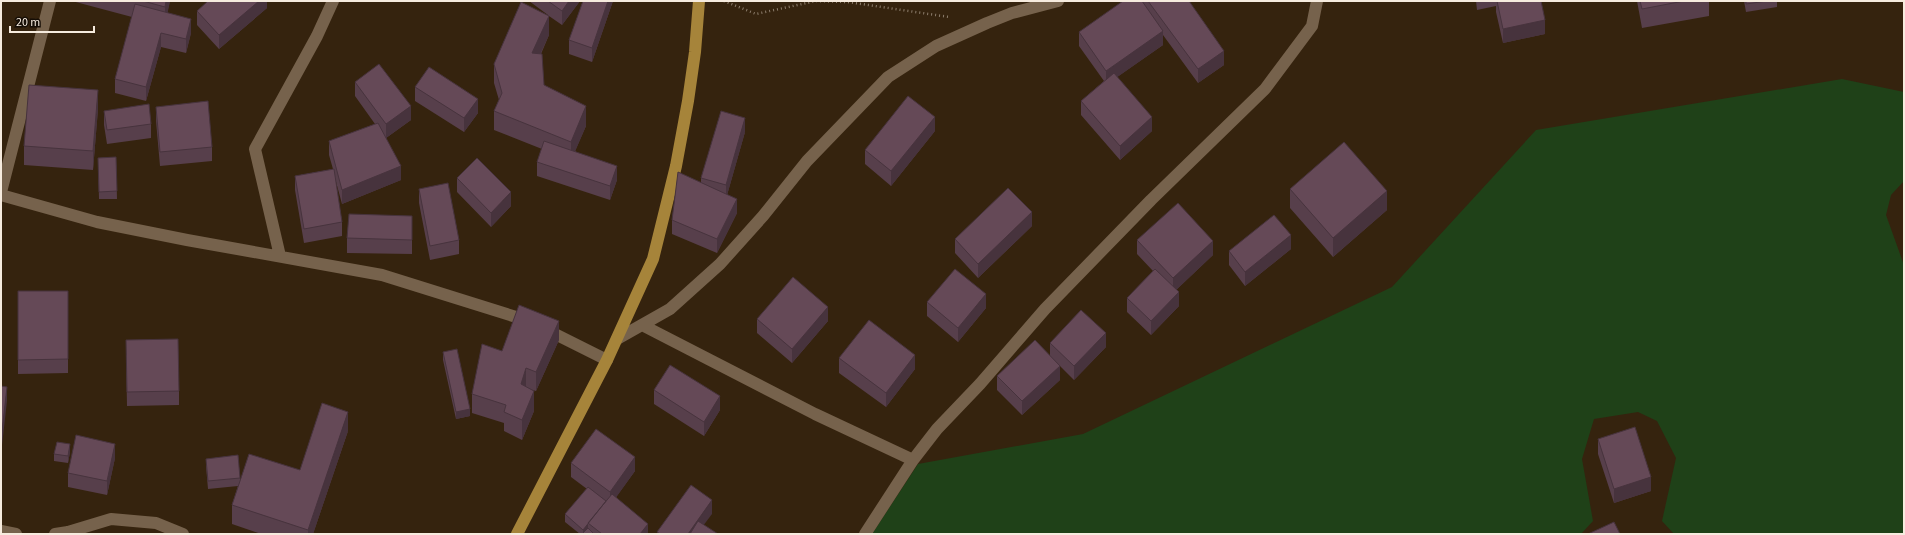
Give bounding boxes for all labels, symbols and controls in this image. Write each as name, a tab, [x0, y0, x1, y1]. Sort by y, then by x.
scale bar	[10, 8, 94, 34]
text: 20 m	[16, 14, 40, 31]

